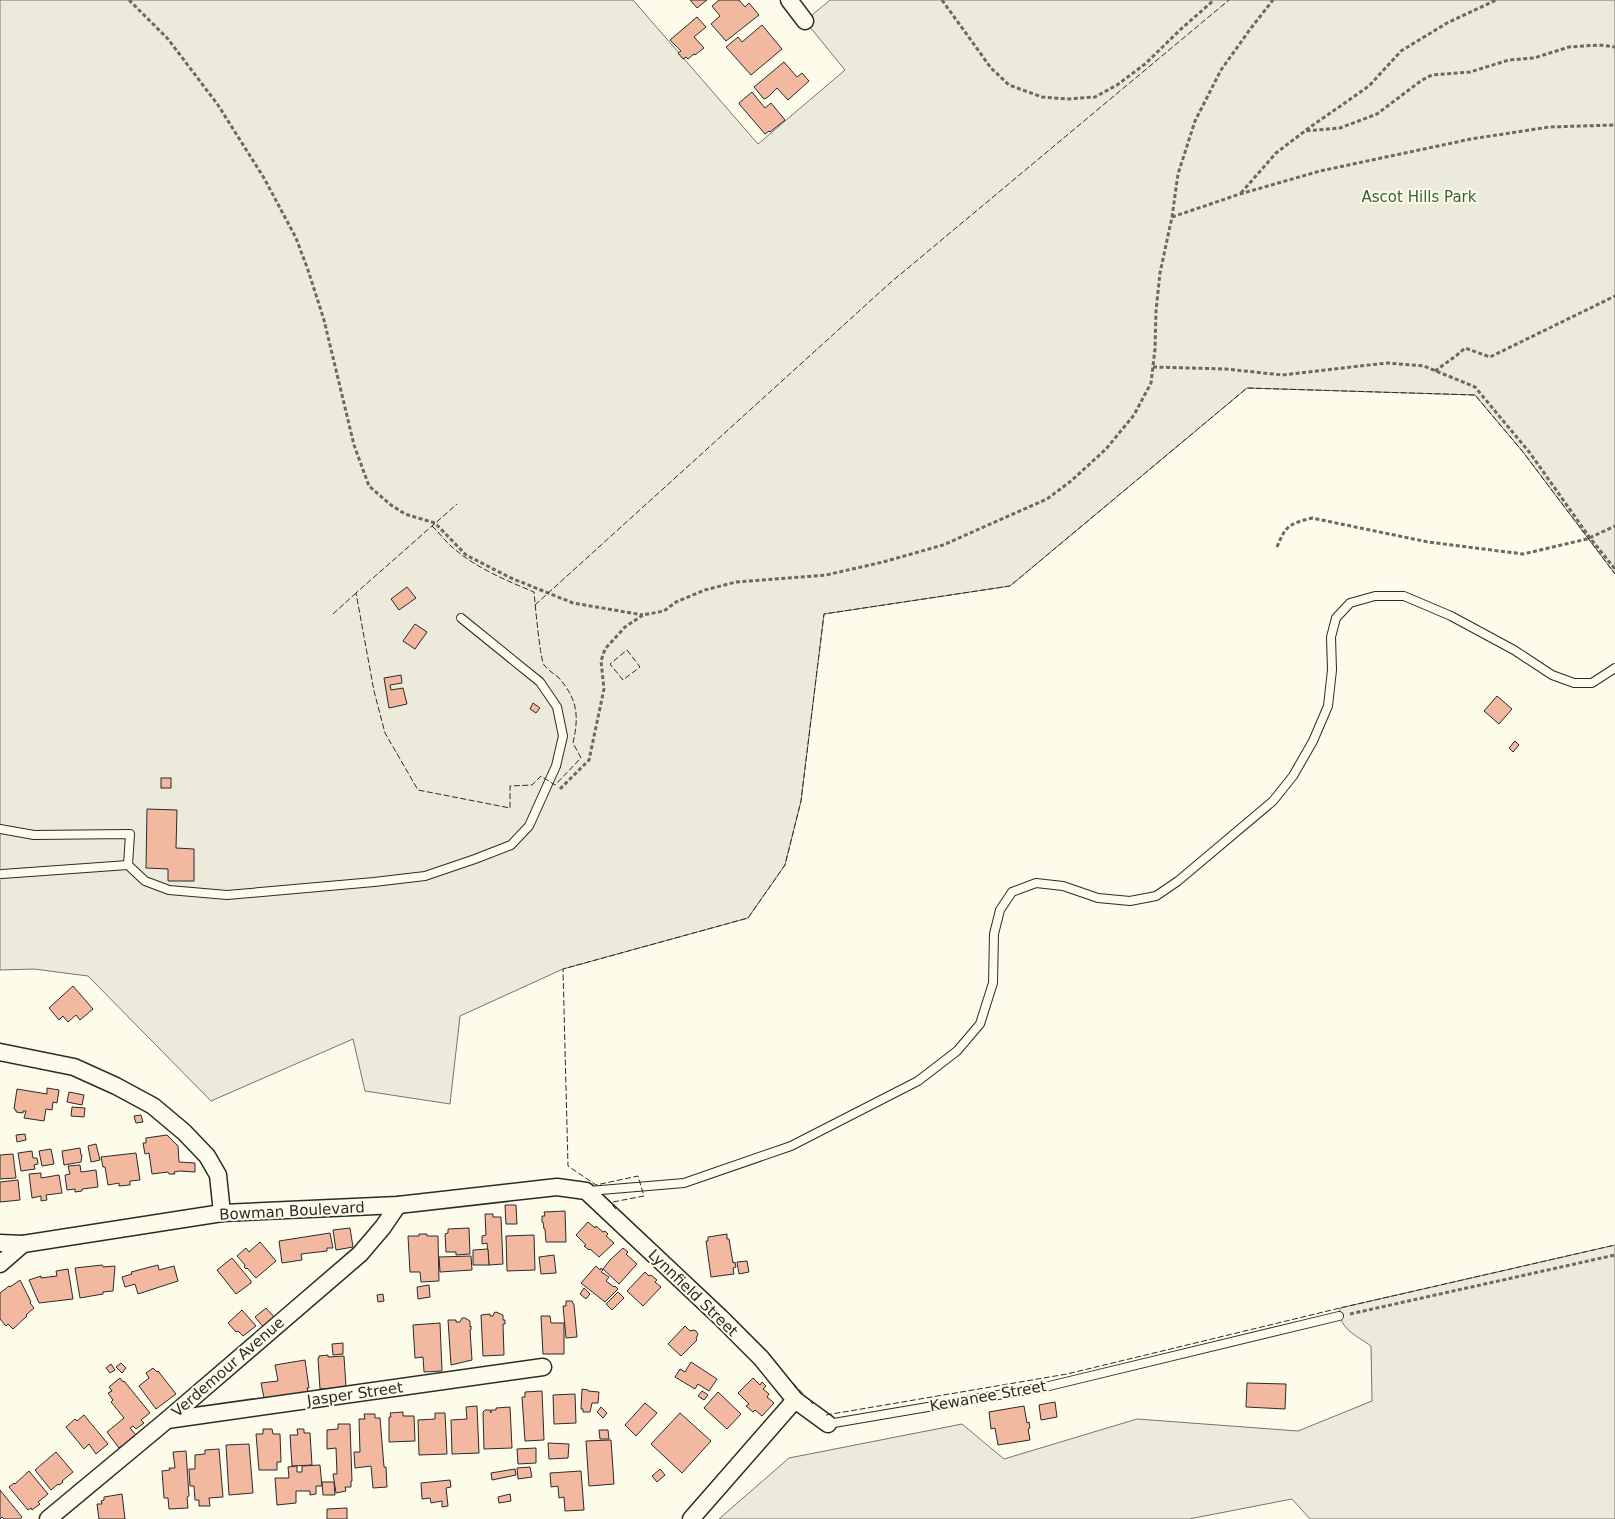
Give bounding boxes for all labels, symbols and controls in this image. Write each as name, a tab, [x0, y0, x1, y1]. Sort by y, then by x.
park label: Ascot Hills Park	[1362, 188, 1477, 206]
street label: Bowman Boulevard	[219, 1198, 365, 1224]
street label: Lynnfield Street	[644, 1246, 742, 1340]
street label: Verdemour Avenue	[168, 1313, 288, 1421]
street label: Kewanee Street	[928, 1377, 1048, 1415]
street label: Jasper Street	[305, 1378, 404, 1410]

